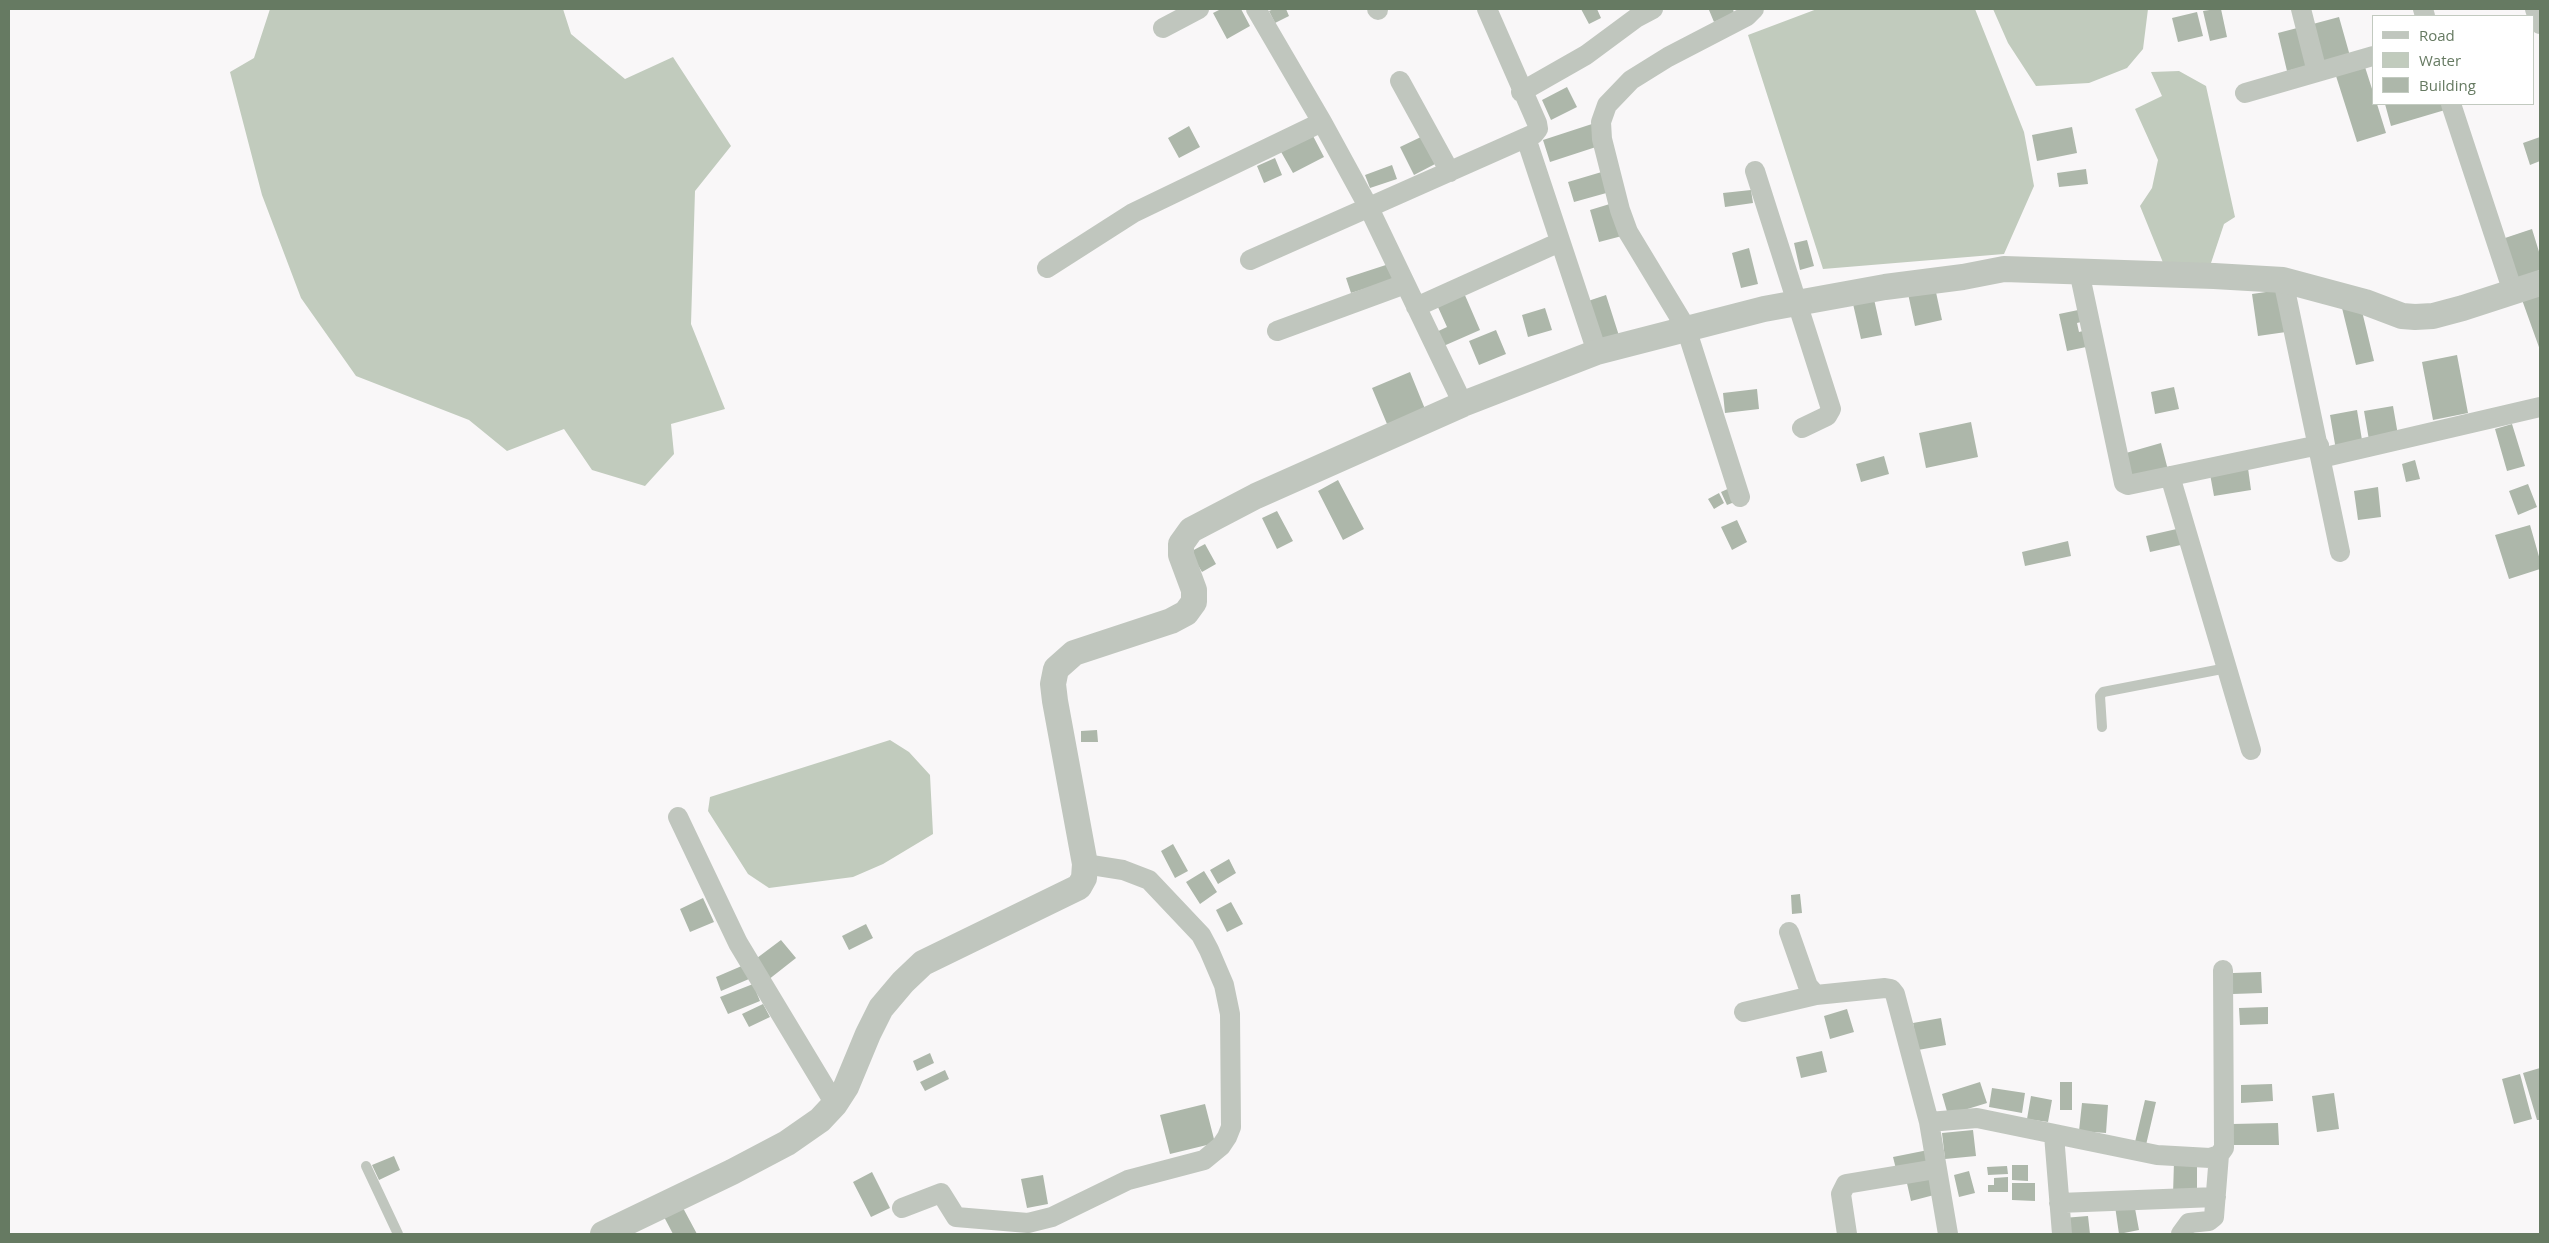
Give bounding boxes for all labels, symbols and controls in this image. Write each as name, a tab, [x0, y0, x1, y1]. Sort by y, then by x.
legend	[2372, 15, 2534, 105]
text: Road	[2419, 25, 2455, 45]
text: Water	[2419, 50, 2461, 70]
text: Building	[2419, 75, 2476, 95]

